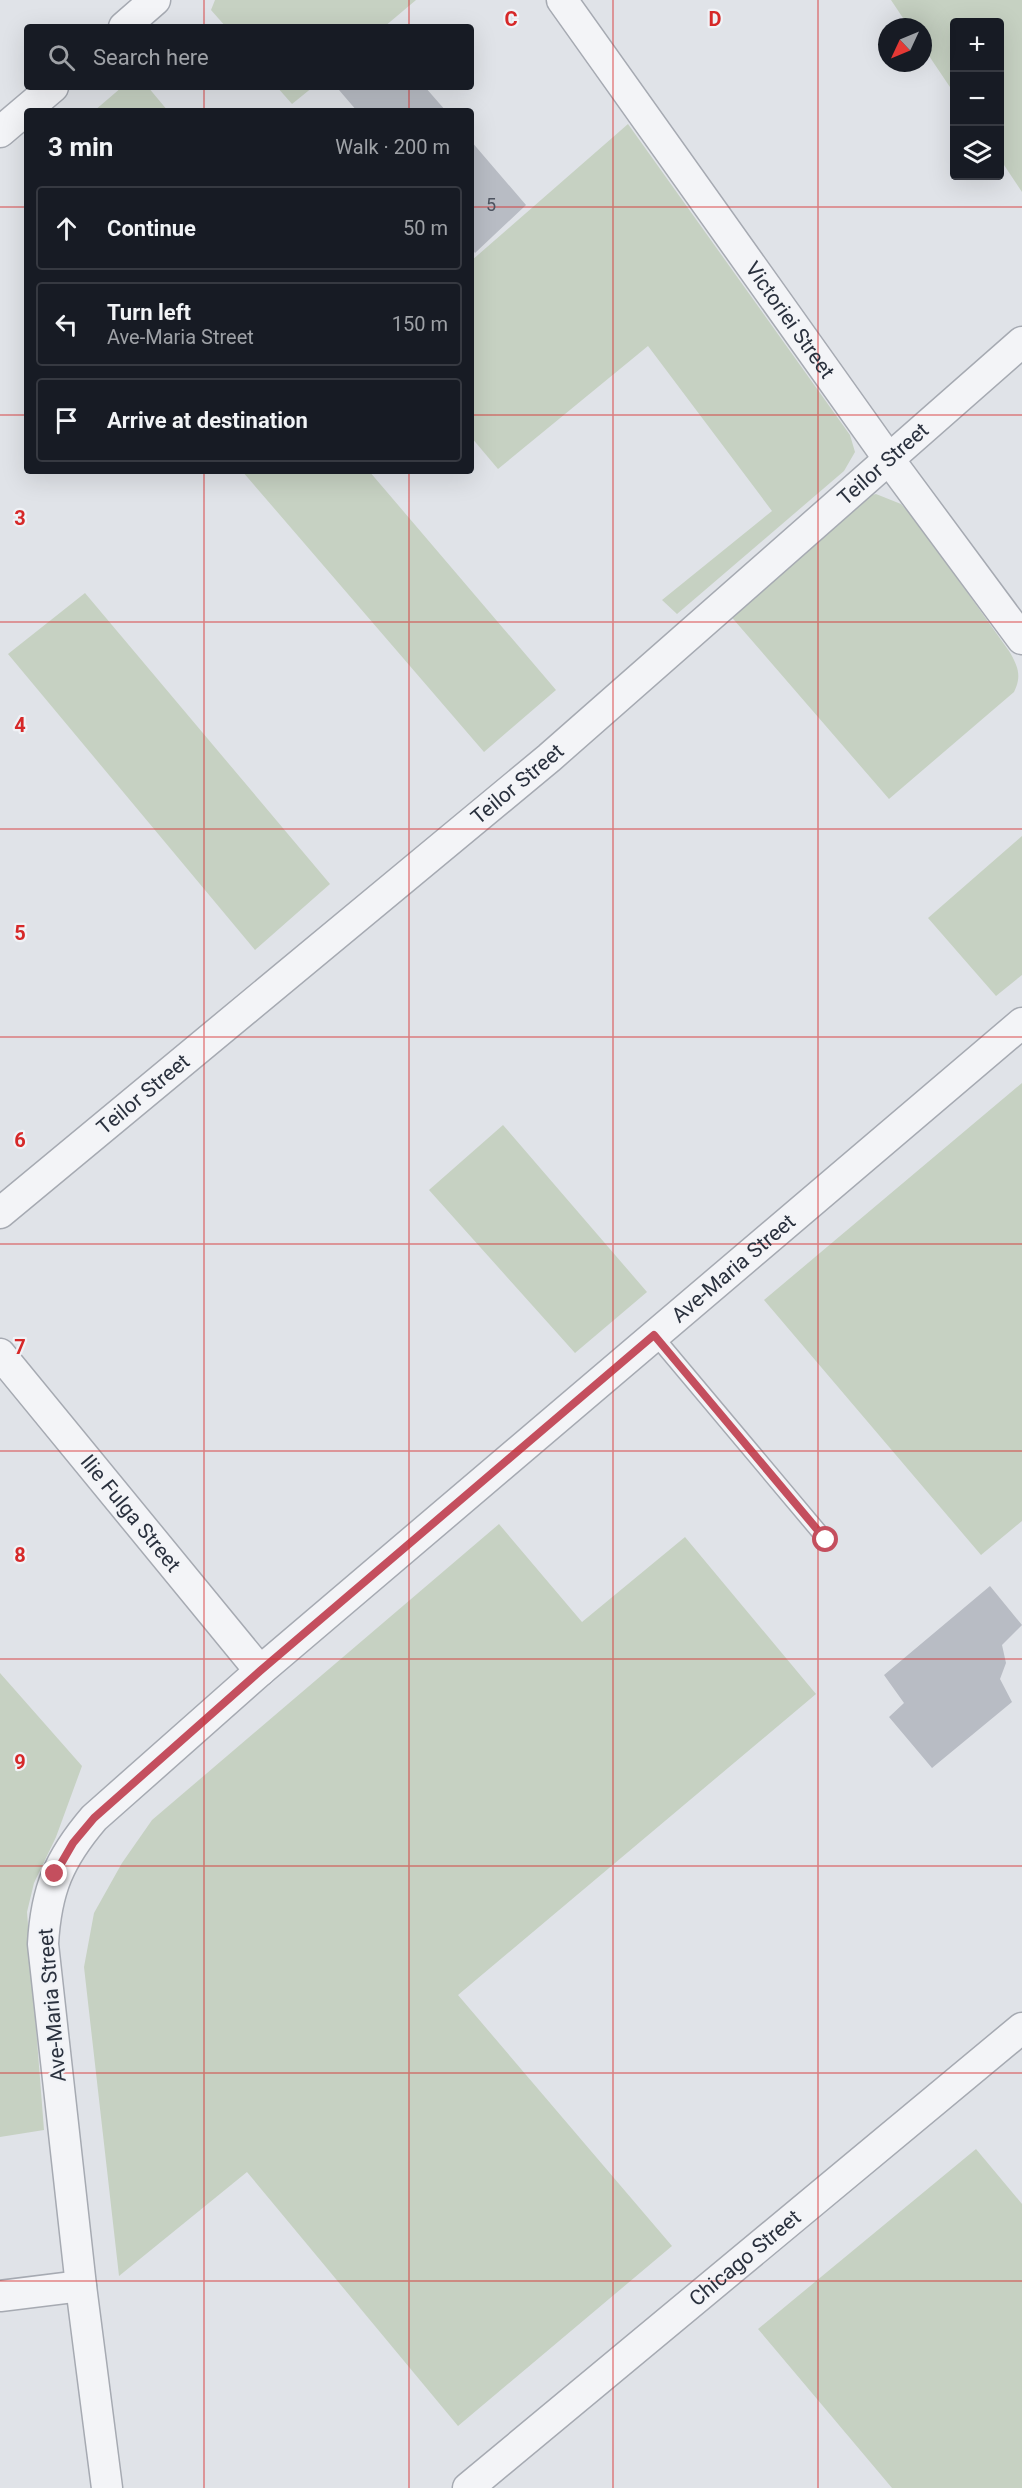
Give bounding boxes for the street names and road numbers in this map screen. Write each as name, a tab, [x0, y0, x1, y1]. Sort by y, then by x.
street label: Victoriei Street	[740, 257, 840, 383]
street label: Teilor Street	[833, 418, 933, 510]
street label: Teilor Street	[466, 739, 568, 829]
street label: Teilor Street	[92, 1049, 194, 1139]
street label: Ave-Maria Street	[667, 1209, 800, 1327]
street label: Ilie Fulga Street	[76, 1450, 186, 1577]
street label: Ave-Maria Street	[33, 1927, 71, 2083]
street label: Chicago Street	[685, 2205, 806, 2311]

